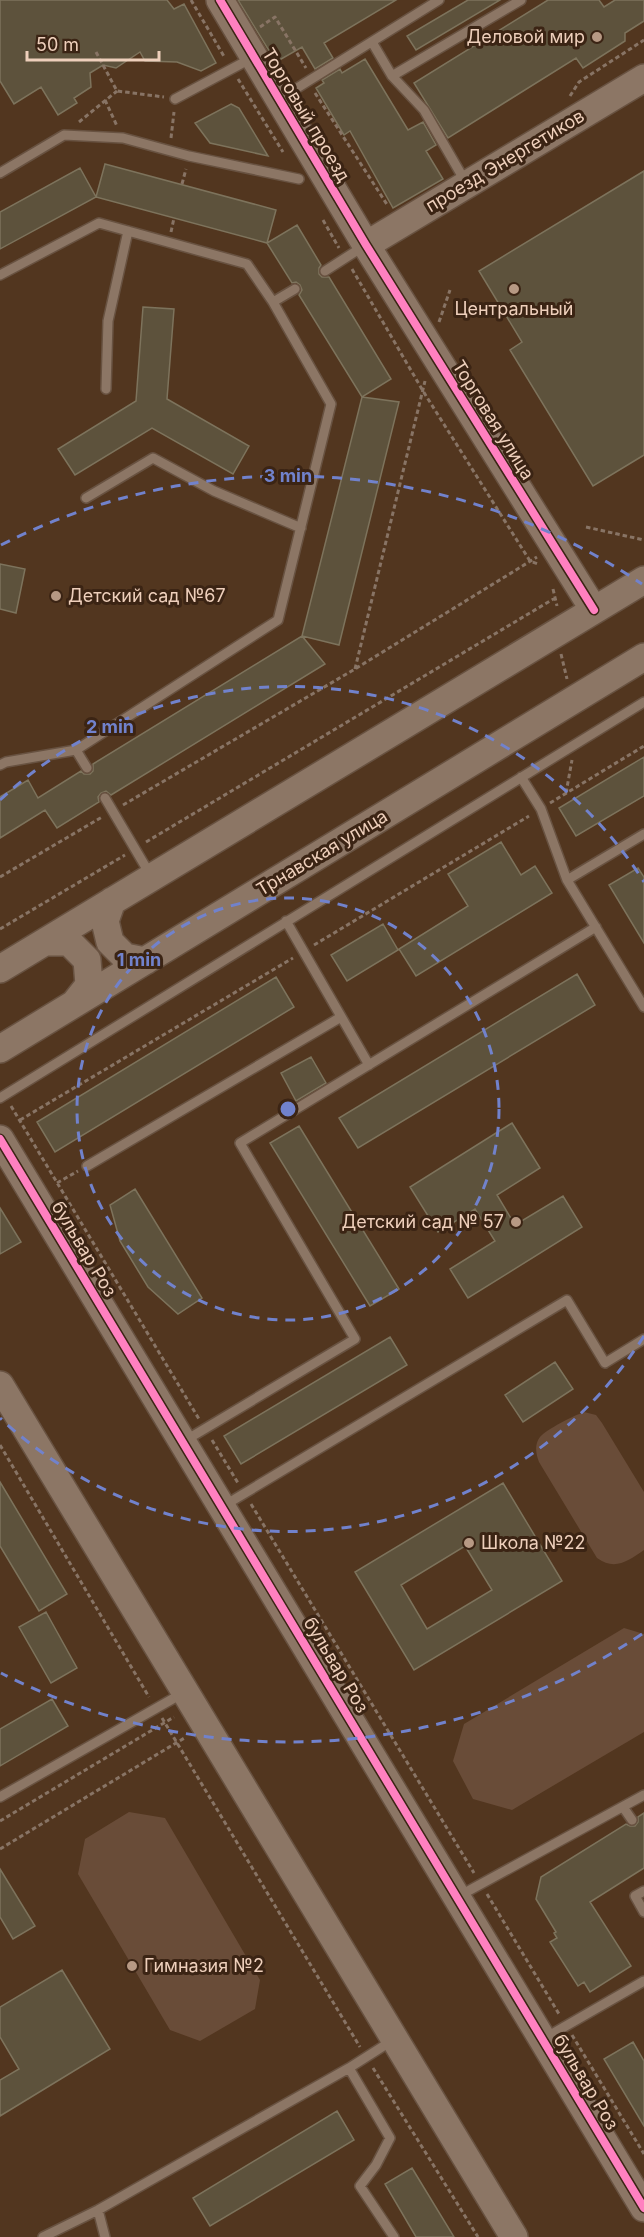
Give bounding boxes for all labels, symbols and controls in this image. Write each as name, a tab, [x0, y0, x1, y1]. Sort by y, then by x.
scale bar	[27, 24, 159, 62]
place label: Деловой мир	[466, 26, 585, 47]
marker: Деловой мир	[590, 30, 604, 44]
text: 50 m	[36, 34, 79, 55]
street label: Торговый проезд	[258, 44, 355, 186]
street label: проезд Энергетиков	[422, 105, 588, 216]
marker: Центральный	[507, 282, 521, 296]
place label: Центральный	[454, 298, 574, 319]
street label: Торговая улица	[448, 356, 539, 483]
text: 3 min	[264, 465, 312, 486]
place label: Детский сад №67	[68, 585, 226, 606]
marker: Детский сад №67	[49, 589, 63, 603]
text: 2 min	[86, 716, 134, 737]
street label: Трнавская улица	[253, 805, 391, 900]
text: 1 min	[117, 949, 161, 970]
centre of rings	[278, 1099, 298, 1119]
street label: бульвар Роз	[48, 1197, 121, 1300]
place label: Детский сад № 57	[341, 1211, 504, 1232]
marker: Детский сад № 57	[509, 1215, 523, 1229]
place label: Школа №22	[481, 1532, 586, 1553]
marker: Школа №22	[462, 1536, 476, 1550]
street label: бульвар Роз	[300, 1613, 373, 1716]
place label: Гимназия №2	[144, 1955, 264, 1976]
marker: Гимназия №2	[125, 1959, 139, 1973]
street label: бульвар Роз	[550, 2030, 623, 2133]

